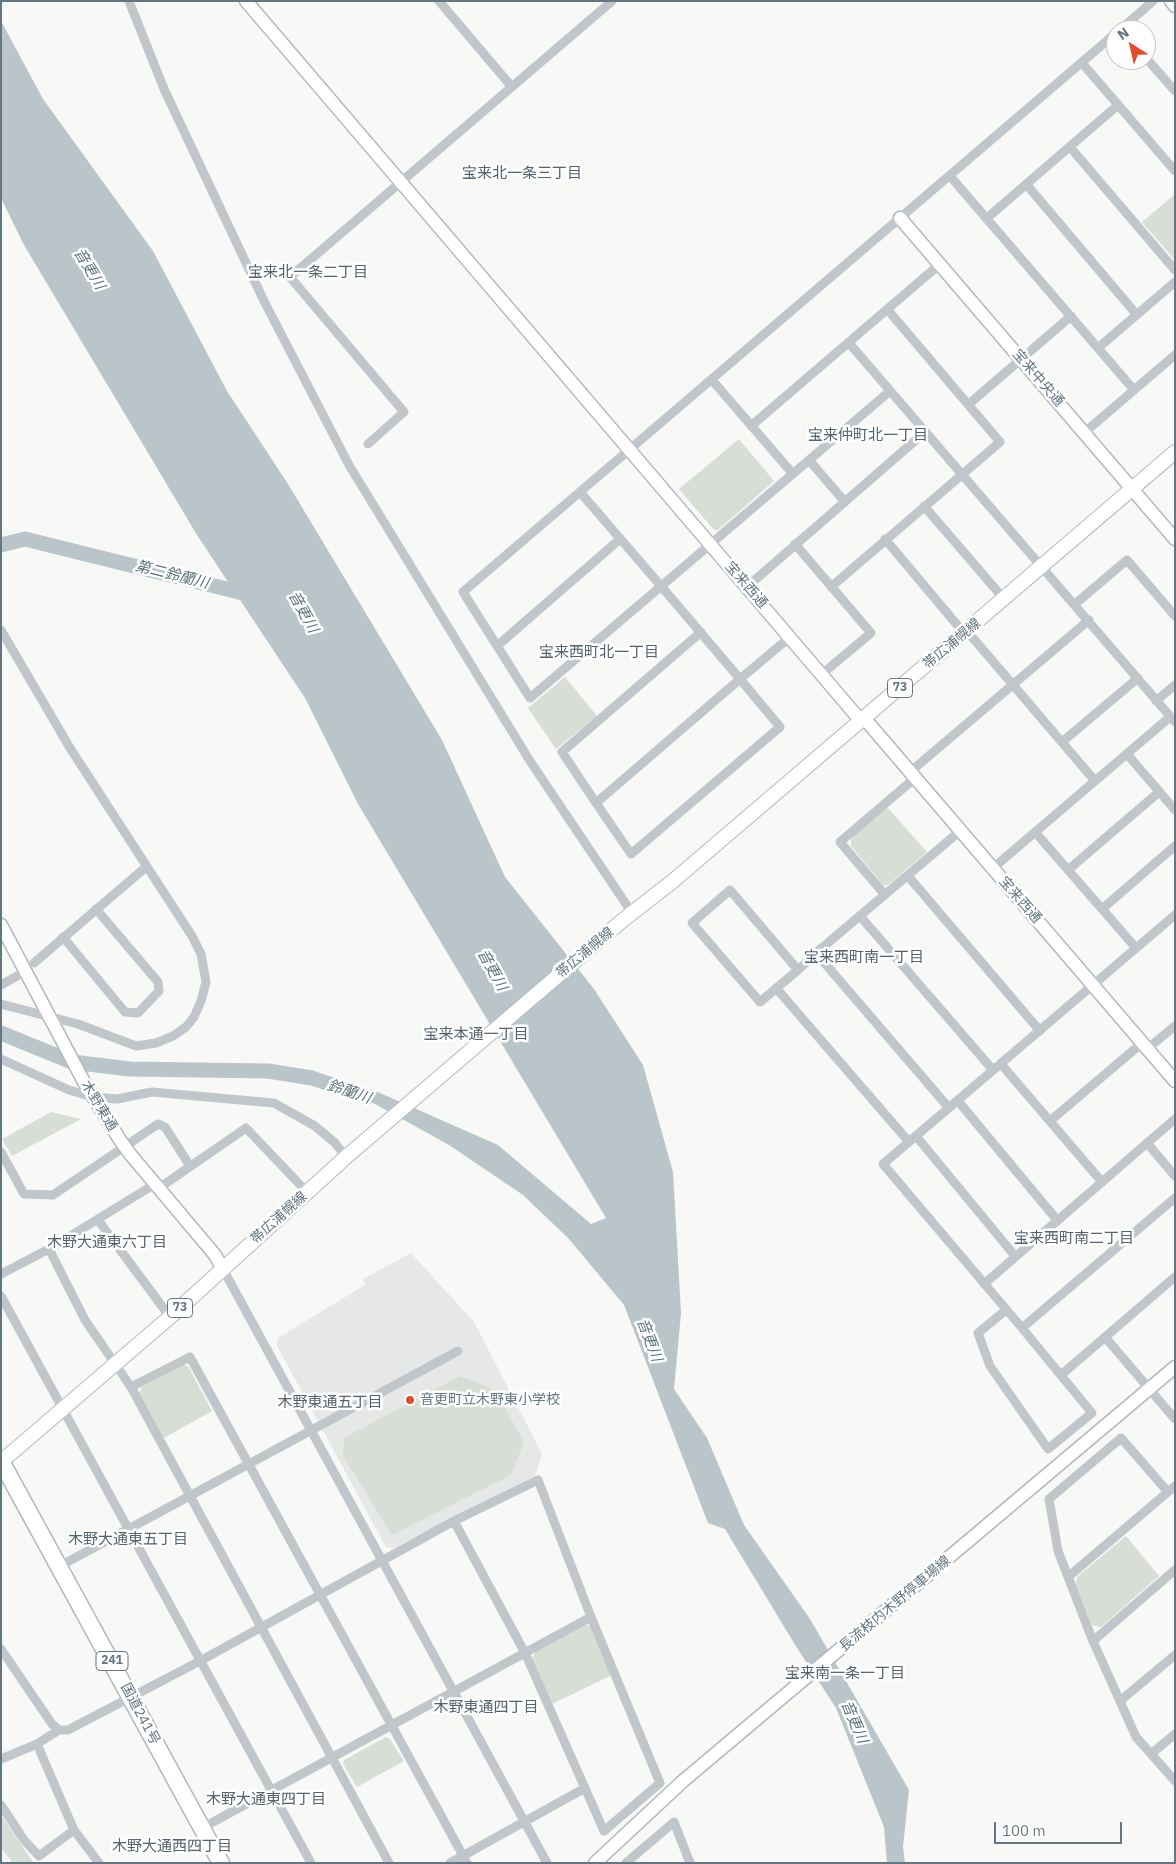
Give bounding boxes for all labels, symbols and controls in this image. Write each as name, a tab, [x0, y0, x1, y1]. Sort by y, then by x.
north arrow	[1106, 20, 1156, 70]
text: N	[1114, 23, 1132, 44]
district label: 宝来北一条三丁目	[462, 165, 582, 183]
water label: 音更川	[70, 245, 108, 293]
district label: 宝来北一条二丁目	[248, 264, 368, 282]
street label: 宝来中央通	[1009, 346, 1067, 410]
district label: 宝来仲町北一丁目	[808, 427, 928, 445]
water label: 第二鈴蘭川	[133, 557, 211, 593]
street label: 宝来西通	[721, 558, 771, 612]
water label: 音更川	[284, 588, 322, 636]
street label: 帯広浦幌線	[920, 615, 984, 673]
district label: 宝来西町北一丁目	[539, 644, 659, 662]
road number: 73	[888, 678, 912, 698]
street label: 宝来西通	[995, 873, 1045, 927]
street label: 帯広浦幌線	[553, 924, 617, 982]
water label: 音更川	[473, 946, 511, 994]
district label: 宝来西町南一丁目	[804, 949, 924, 967]
district label: 宝来本通一丁目	[424, 1026, 528, 1044]
water label: 鈴蘭川	[325, 1076, 373, 1108]
street label: 木野東通	[77, 1078, 121, 1134]
street label: 帯広浦幌線	[247, 1188, 311, 1248]
district label: 宝来西町南二丁目	[1014, 1230, 1134, 1248]
district label: 木野大通東六丁目	[47, 1234, 167, 1252]
road number: 73	[168, 1299, 192, 1318]
water label: 音更川	[633, 1316, 665, 1364]
place label: 音更町立木野東小学校	[420, 1392, 560, 1408]
district label: 木野東通五丁目	[278, 1394, 382, 1412]
marker: 音更町立木野東小学校	[404, 1394, 416, 1406]
district label: 木野大通東五丁目	[68, 1531, 188, 1549]
street label: 長流枝内木野停車場線	[836, 1553, 954, 1655]
road number: 241	[96, 1652, 128, 1670]
district label: 宝来南一条一丁目	[785, 1665, 905, 1683]
street label: 国道241号	[117, 1680, 163, 1748]
water label: 音更川	[837, 1698, 871, 1746]
district label: 木野東通四丁目	[434, 1699, 538, 1717]
district label: 木野大通東四丁目	[206, 1791, 326, 1809]
scale bar	[996, 1812, 1124, 1844]
text: 100 m	[1002, 1821, 1046, 1840]
district label: 木野大通西四丁目	[112, 1838, 232, 1856]

